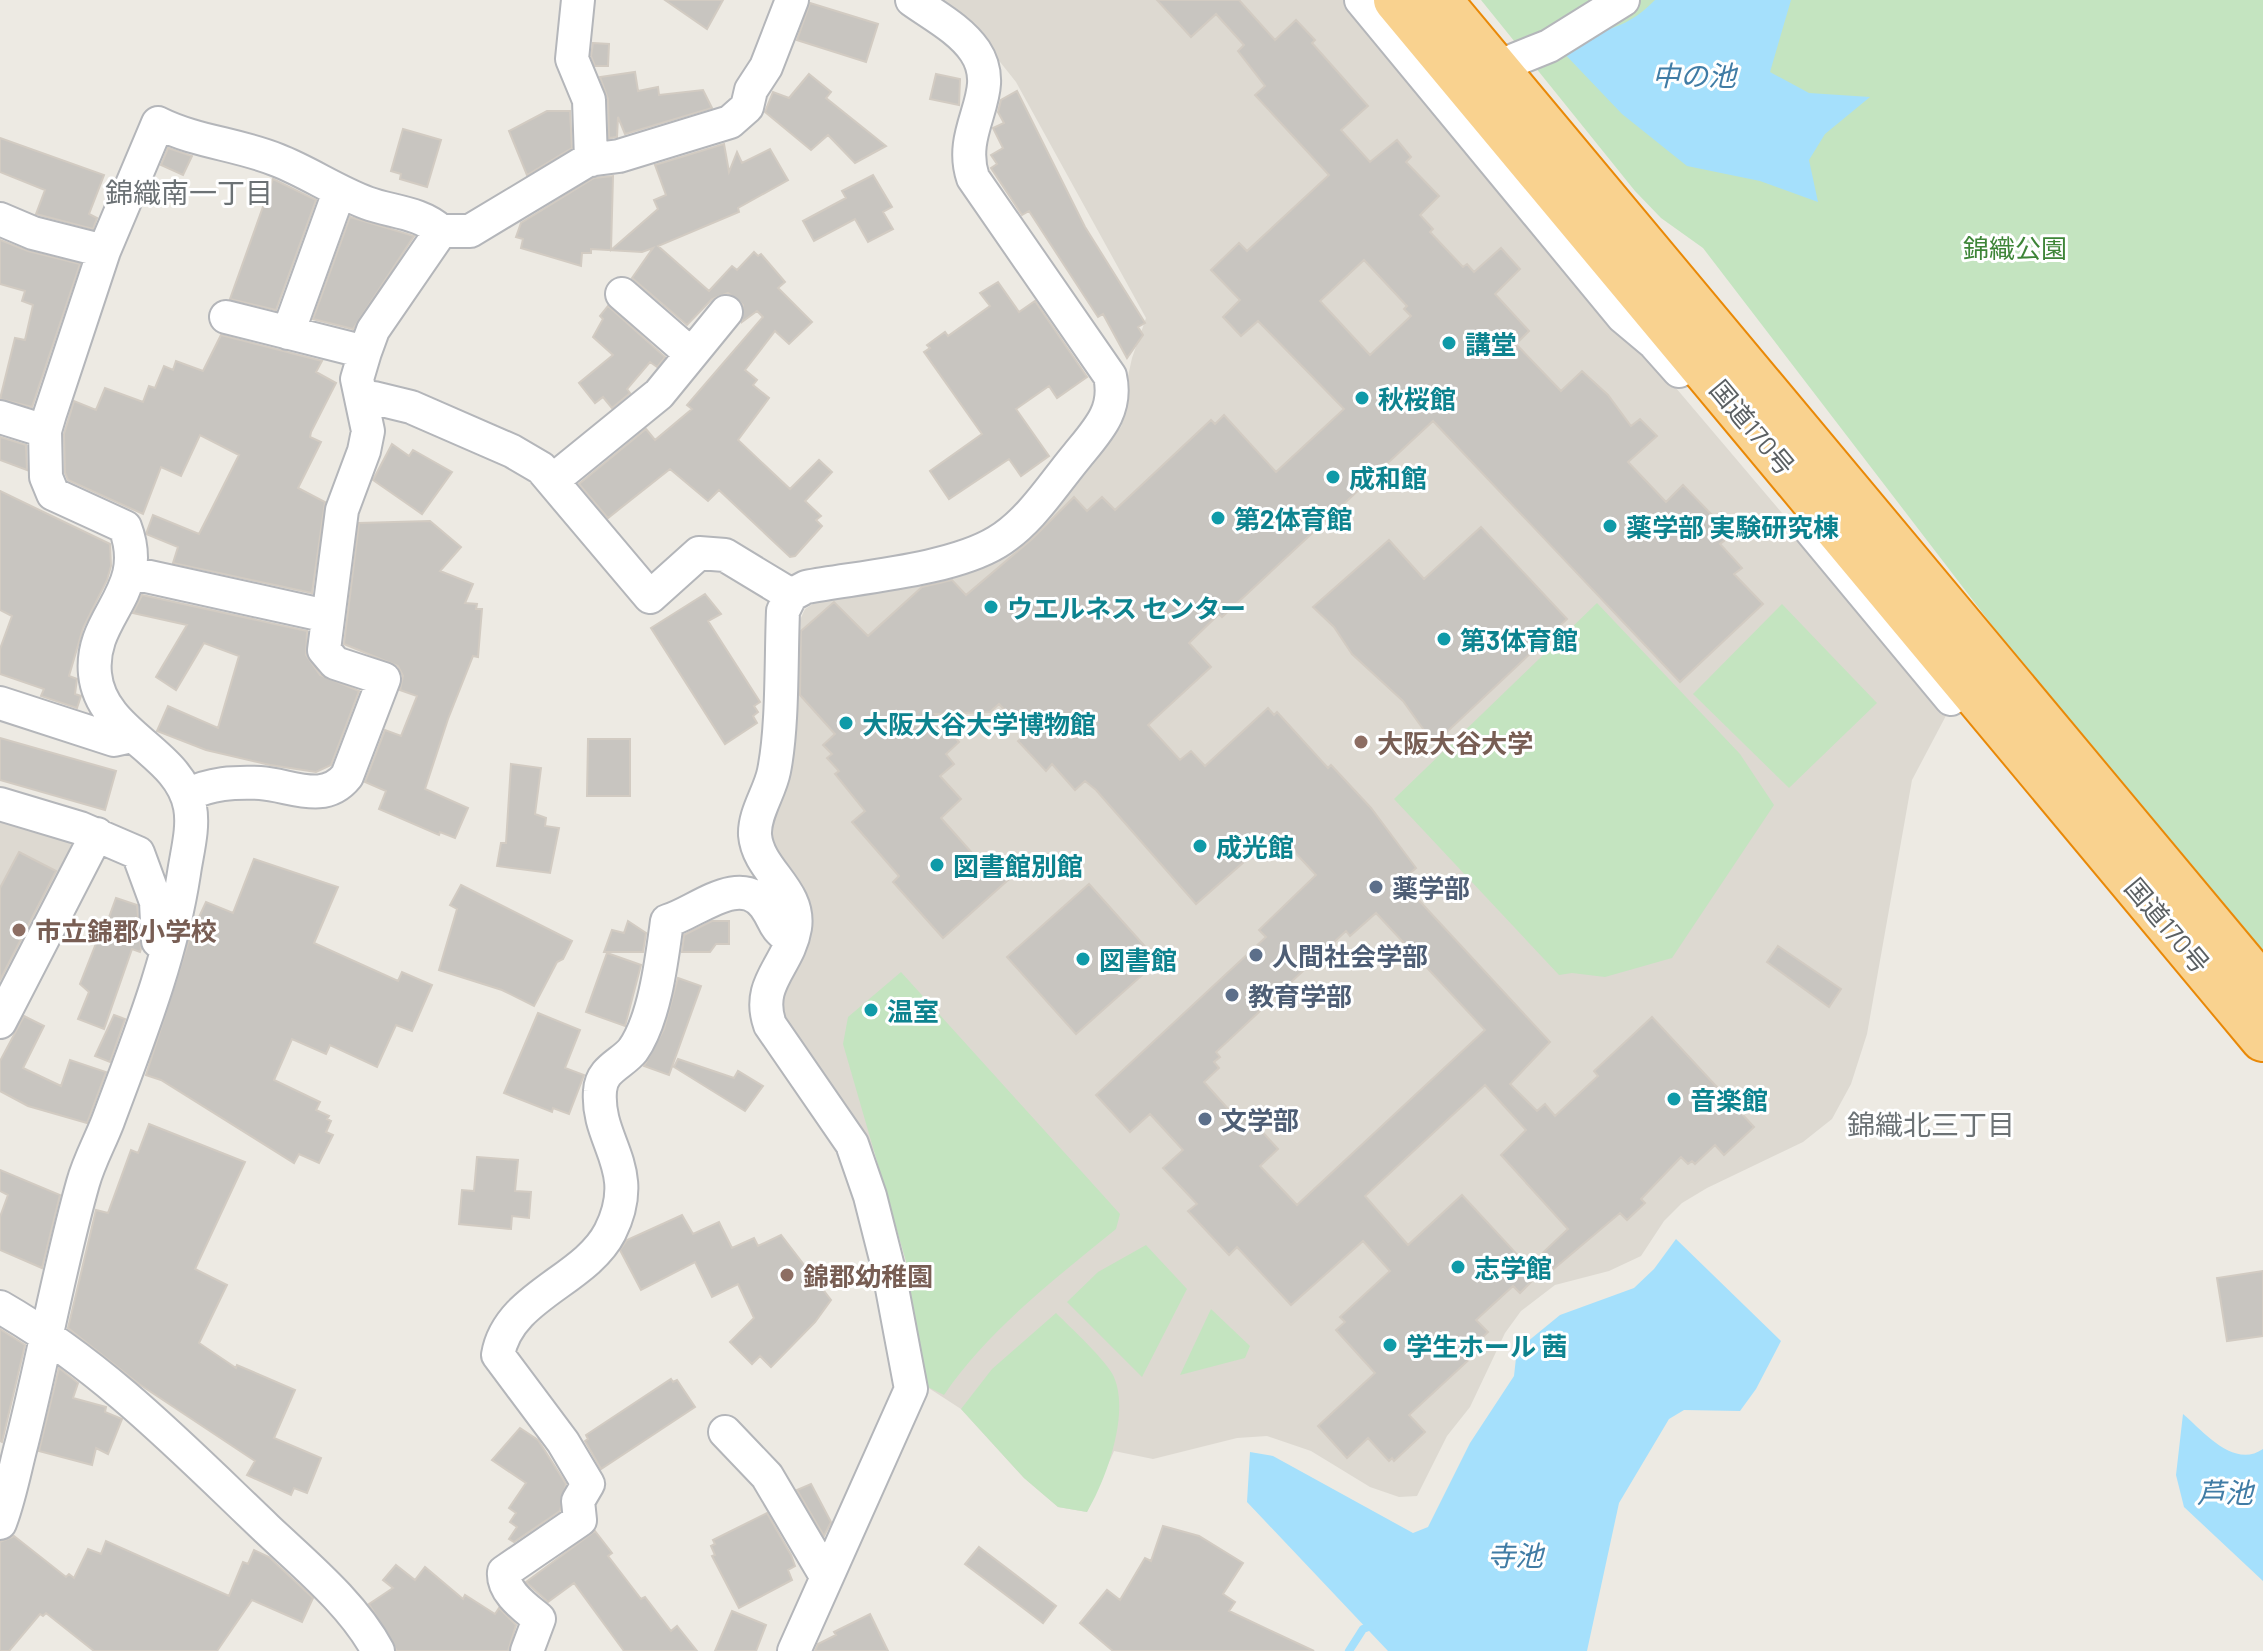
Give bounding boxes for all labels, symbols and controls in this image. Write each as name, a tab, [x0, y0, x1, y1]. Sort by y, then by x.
water label: 中の池	[1652, 58, 1739, 92]
district label: 錦織南一丁目	[105, 175, 273, 209]
park label: 錦織公園	[1963, 232, 2067, 263]
place label: 講堂	[1465, 328, 1517, 359]
marker: 講堂	[1440, 334, 1458, 352]
street label: 国道170号	[1704, 373, 1802, 481]
place label: 秋桜館	[1378, 383, 1456, 414]
marker: 秋桜館	[1353, 389, 1371, 407]
place label: 成和館	[1349, 462, 1427, 493]
marker: 成和館	[1324, 468, 1342, 486]
place label: 第2体育館	[1234, 503, 1353, 534]
marker: 第2体育館	[1209, 509, 1227, 527]
place label: 薬学部 実験研究棟	[1626, 511, 1839, 542]
marker: 薬学部 実験研究棟	[1601, 517, 1619, 535]
place label: ウエルネス センター	[1007, 592, 1246, 623]
marker: ウエルネス センター	[982, 598, 1000, 616]
place label: 第3体育館	[1460, 624, 1578, 655]
marker: 第3体育館	[1435, 630, 1453, 648]
place label: 大阪大谷大学博物館	[862, 708, 1096, 739]
marker: 大阪大谷大学博物館	[837, 714, 855, 732]
place label: 大阪大谷大学	[1377, 727, 1533, 758]
marker: 大阪大谷大学	[1352, 733, 1370, 751]
place label: 成光館	[1216, 831, 1294, 862]
marker: 成光館	[1191, 837, 1209, 855]
place label: 図書館別館	[953, 850, 1083, 881]
marker: 図書館別館	[928, 856, 946, 874]
street label: 国道170号	[2119, 871, 2217, 979]
place label: 薬学部	[1392, 872, 1470, 903]
marker: 薬学部	[1367, 878, 1385, 896]
place label: 市立錦郡小学校	[35, 915, 217, 946]
marker: 市立錦郡小学校	[10, 921, 28, 939]
place label: 人間社会学部	[1272, 940, 1428, 971]
place label: 図書館	[1099, 944, 1177, 975]
marker: 人間社会学部	[1247, 946, 1265, 964]
marker: 図書館	[1074, 950, 1092, 968]
place label: 教育学部	[1248, 980, 1352, 1011]
marker: 教育学部	[1223, 986, 1241, 1004]
place label: 温室	[887, 995, 939, 1026]
marker: 温室	[862, 1001, 880, 1019]
place label: 音楽館	[1690, 1084, 1768, 1115]
marker: 音楽館	[1665, 1090, 1683, 1108]
place label: 文学部	[1221, 1104, 1299, 1135]
district label: 錦織北三丁目	[1847, 1107, 2015, 1141]
marker: 文学部	[1196, 1110, 1214, 1128]
place label: 志学館	[1474, 1252, 1552, 1283]
marker: 志学館	[1449, 1258, 1467, 1276]
place label: 錦郡幼稚園	[803, 1260, 933, 1291]
marker: 錦郡幼稚園	[778, 1266, 796, 1284]
place label: 学生ホール 茜	[1406, 1330, 1567, 1361]
marker: 学生ホール 茜	[1381, 1336, 1399, 1354]
water label: 芦池	[2197, 1475, 2256, 1509]
water label: 寺池	[1487, 1538, 1546, 1572]

